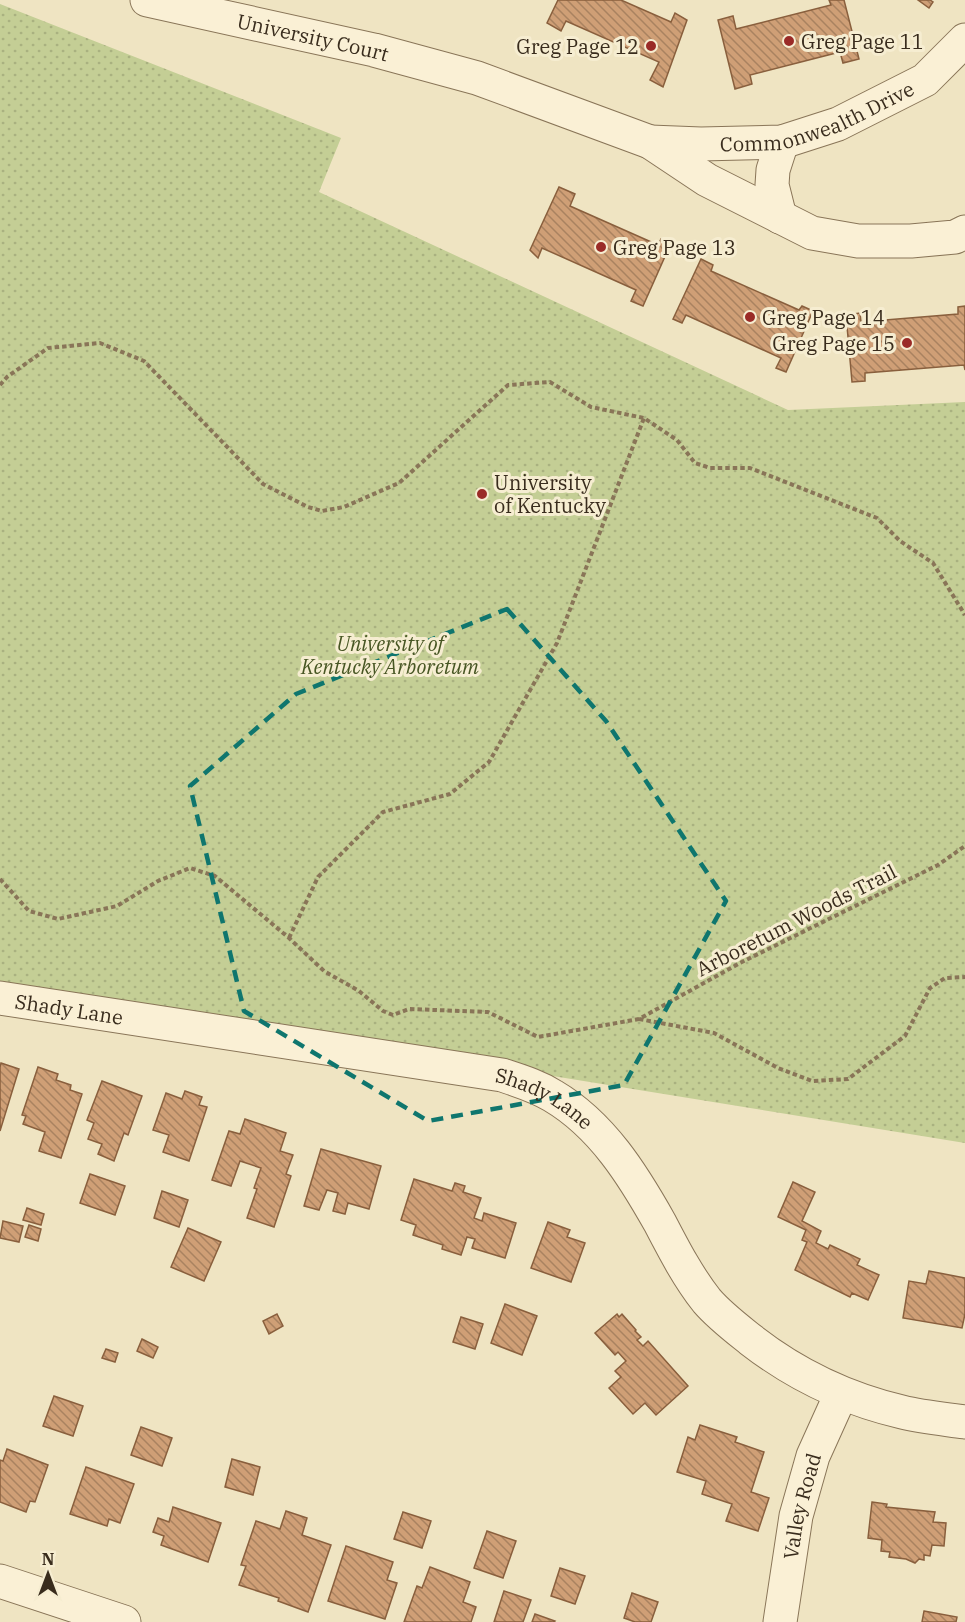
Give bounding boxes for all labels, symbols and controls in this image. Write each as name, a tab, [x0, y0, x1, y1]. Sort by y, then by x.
street label: University Court	[234, 7, 392, 67]
place label: Greg Page 11	[801, 28, 924, 55]
place label: Greg Page 12	[516, 33, 639, 60]
marker: Greg Page 11	[782, 34, 796, 48]
marker: Greg Page 12	[644, 39, 658, 53]
street label: Commonwealth Drive	[720, 74, 918, 157]
place label: Greg Page 13	[613, 234, 736, 261]
marker: Greg Page 13	[594, 240, 608, 254]
place label: Greg Page 14	[762, 304, 885, 331]
marker: Greg Page 14	[743, 310, 757, 324]
place label: Greg Page 15	[772, 330, 895, 357]
marker: Greg Page 15	[900, 336, 914, 350]
place label: University of Kentucky	[494, 469, 606, 519]
marker: University of Kentucky	[475, 487, 489, 501]
park label: University of Kentucky Arboretum	[300, 630, 479, 680]
street label: Arboretum Woods Trail	[691, 858, 901, 982]
street label: Shady Lane	[13, 987, 125, 1030]
street label: Shady Lane	[494, 1061, 600, 1135]
street label: Valley Road	[776, 1450, 827, 1561]
north arrow	[18, 1544, 78, 1604]
text: N	[42, 1549, 54, 1569]

